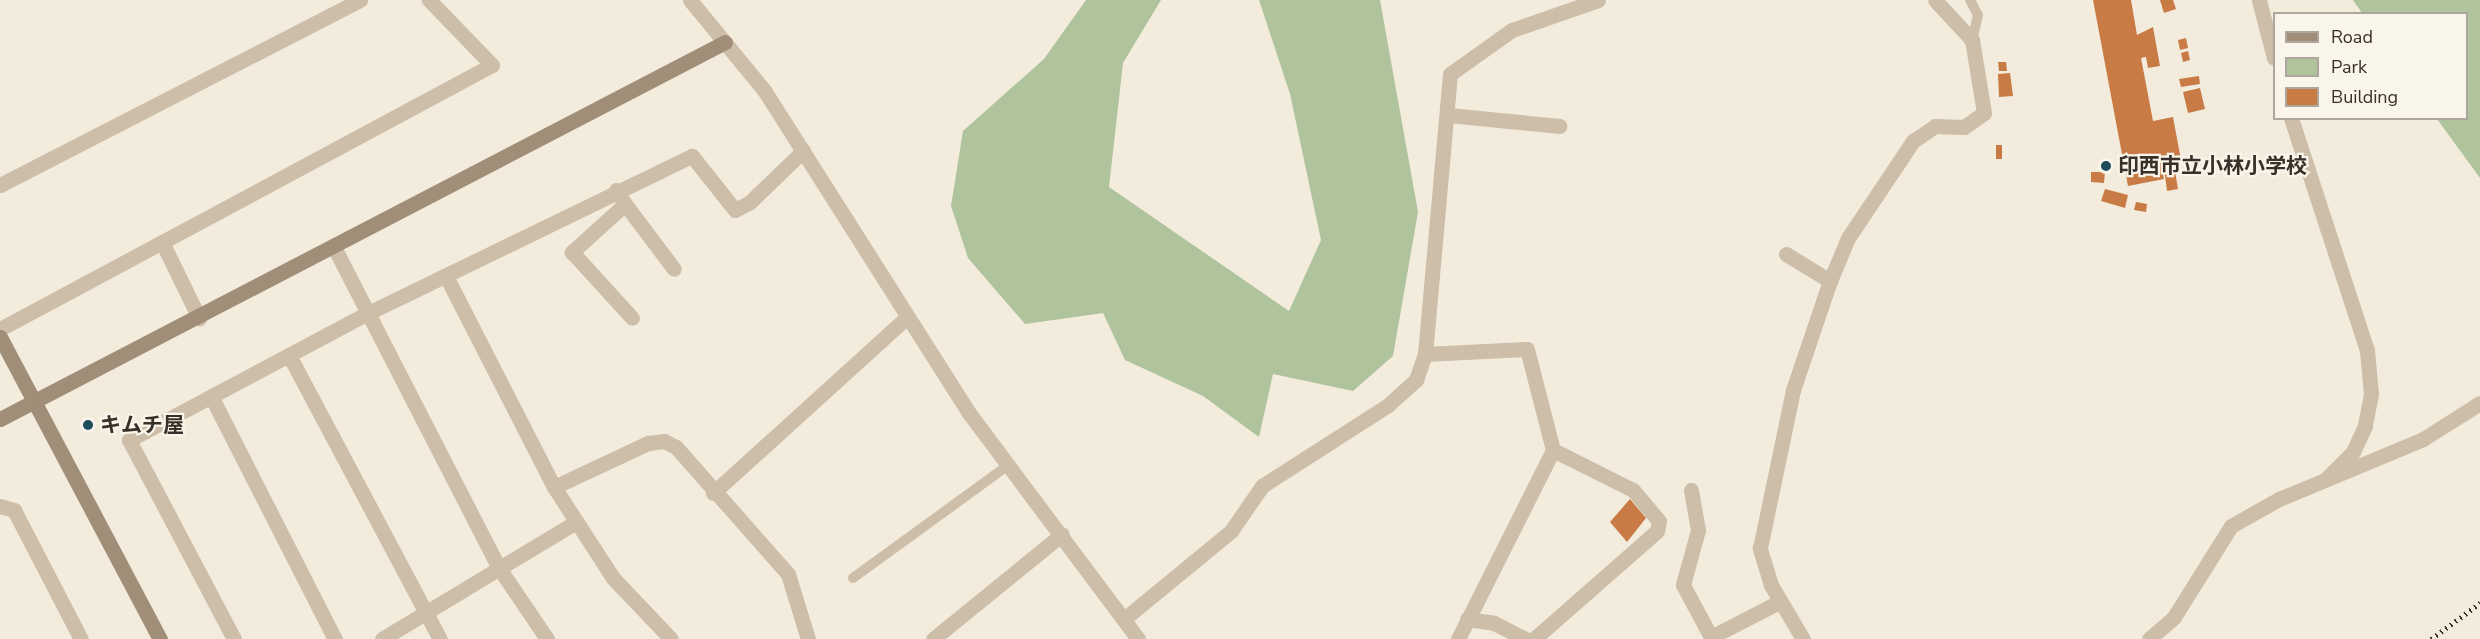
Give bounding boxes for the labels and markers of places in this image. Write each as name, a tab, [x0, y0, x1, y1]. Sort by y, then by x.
place label: 印西市立小林小学校	[2118, 153, 2307, 179]
marker: 印西市立小林小学校	[2099, 159, 2113, 173]
place label: キムチ屋	[100, 412, 184, 438]
marker: キムチ屋	[81, 418, 95, 432]

